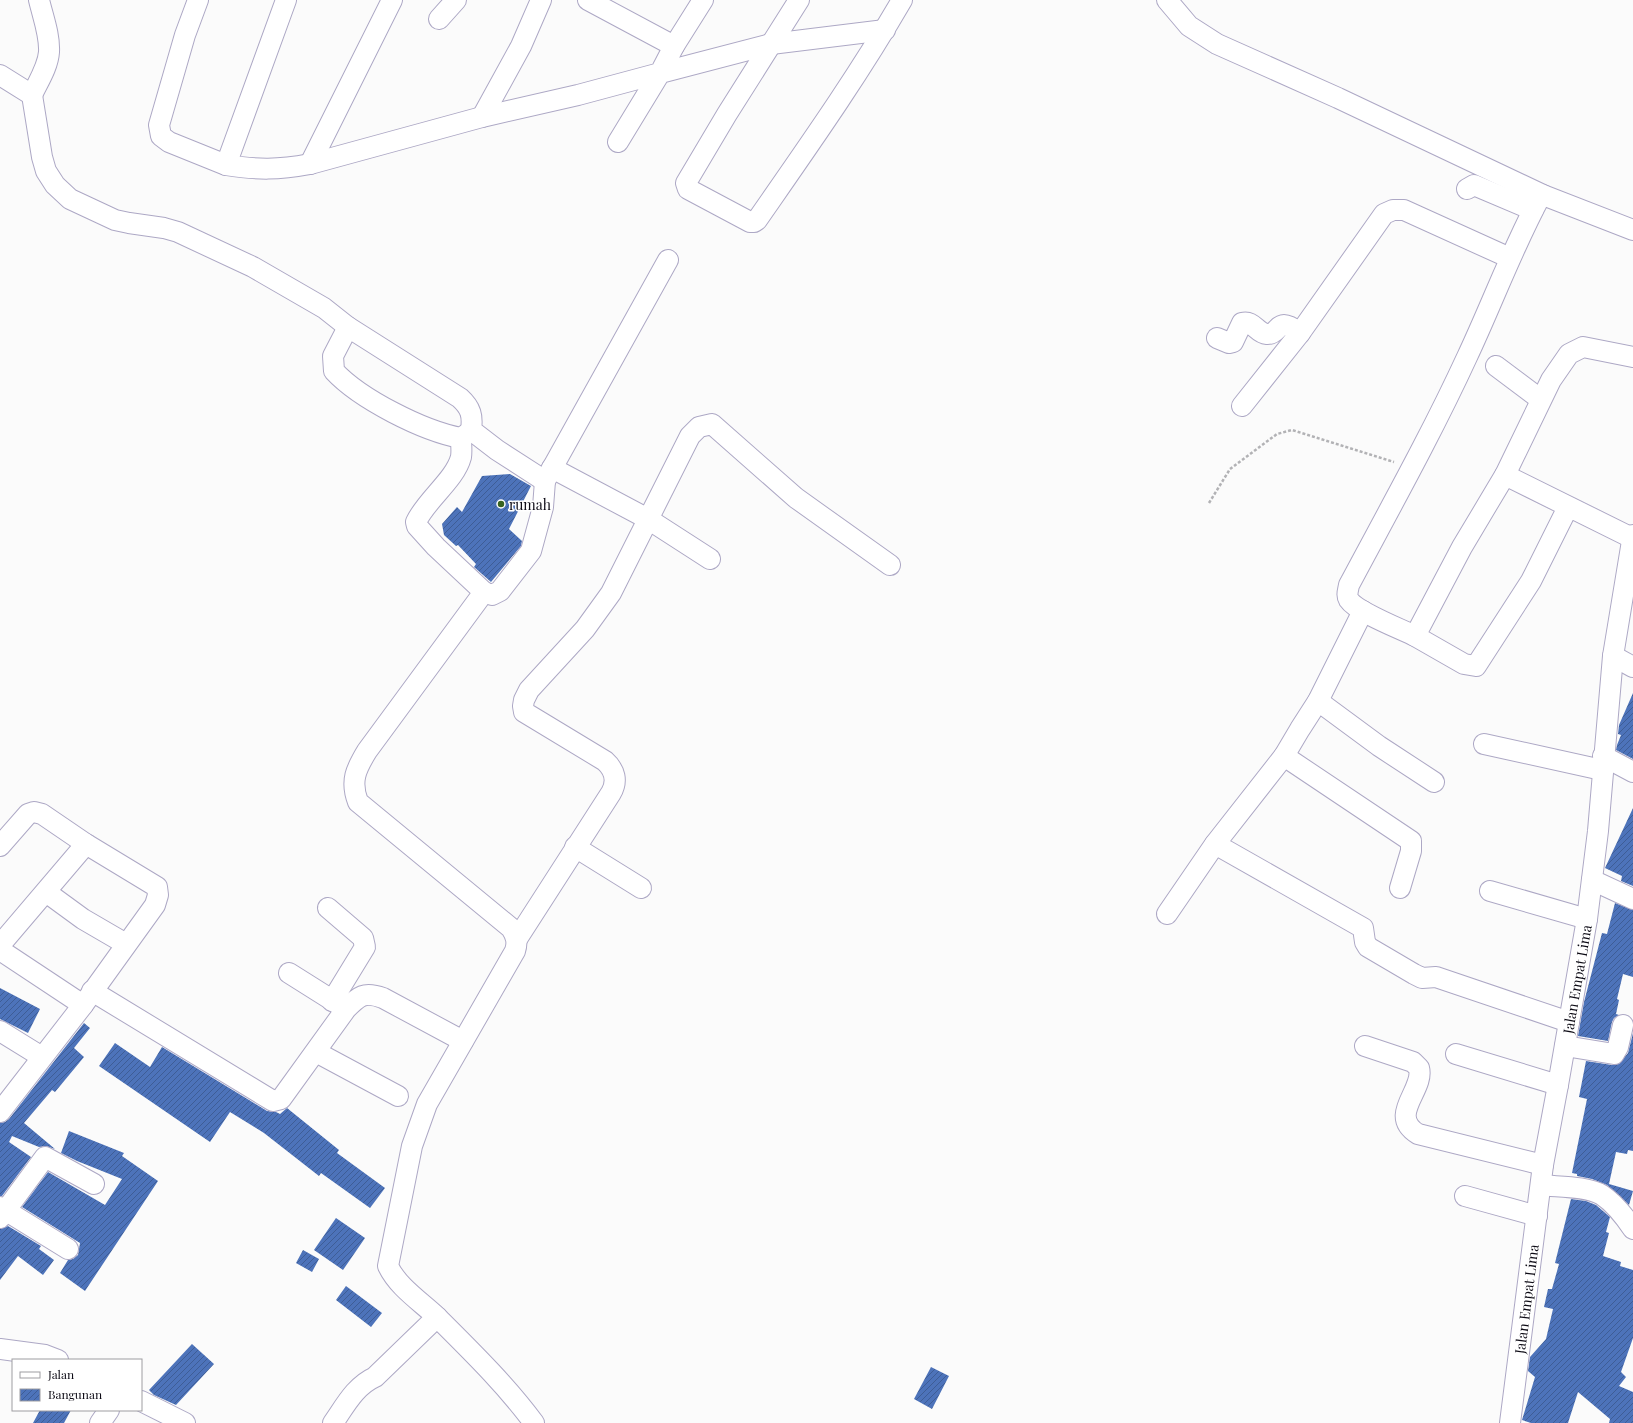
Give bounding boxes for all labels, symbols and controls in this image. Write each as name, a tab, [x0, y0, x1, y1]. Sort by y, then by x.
place label: rumah	[509, 495, 552, 514]
marker: rumah	[496, 499, 506, 509]
street label: Jalan Empat Lima	[1557, 923, 1595, 1036]
street label: Jalan Empat Lima	[1509, 1243, 1542, 1356]
legend	[12, 1359, 142, 1411]
text: Jalan	[47, 1366, 74, 1382]
text: Bangunan	[48, 1386, 102, 1402]

